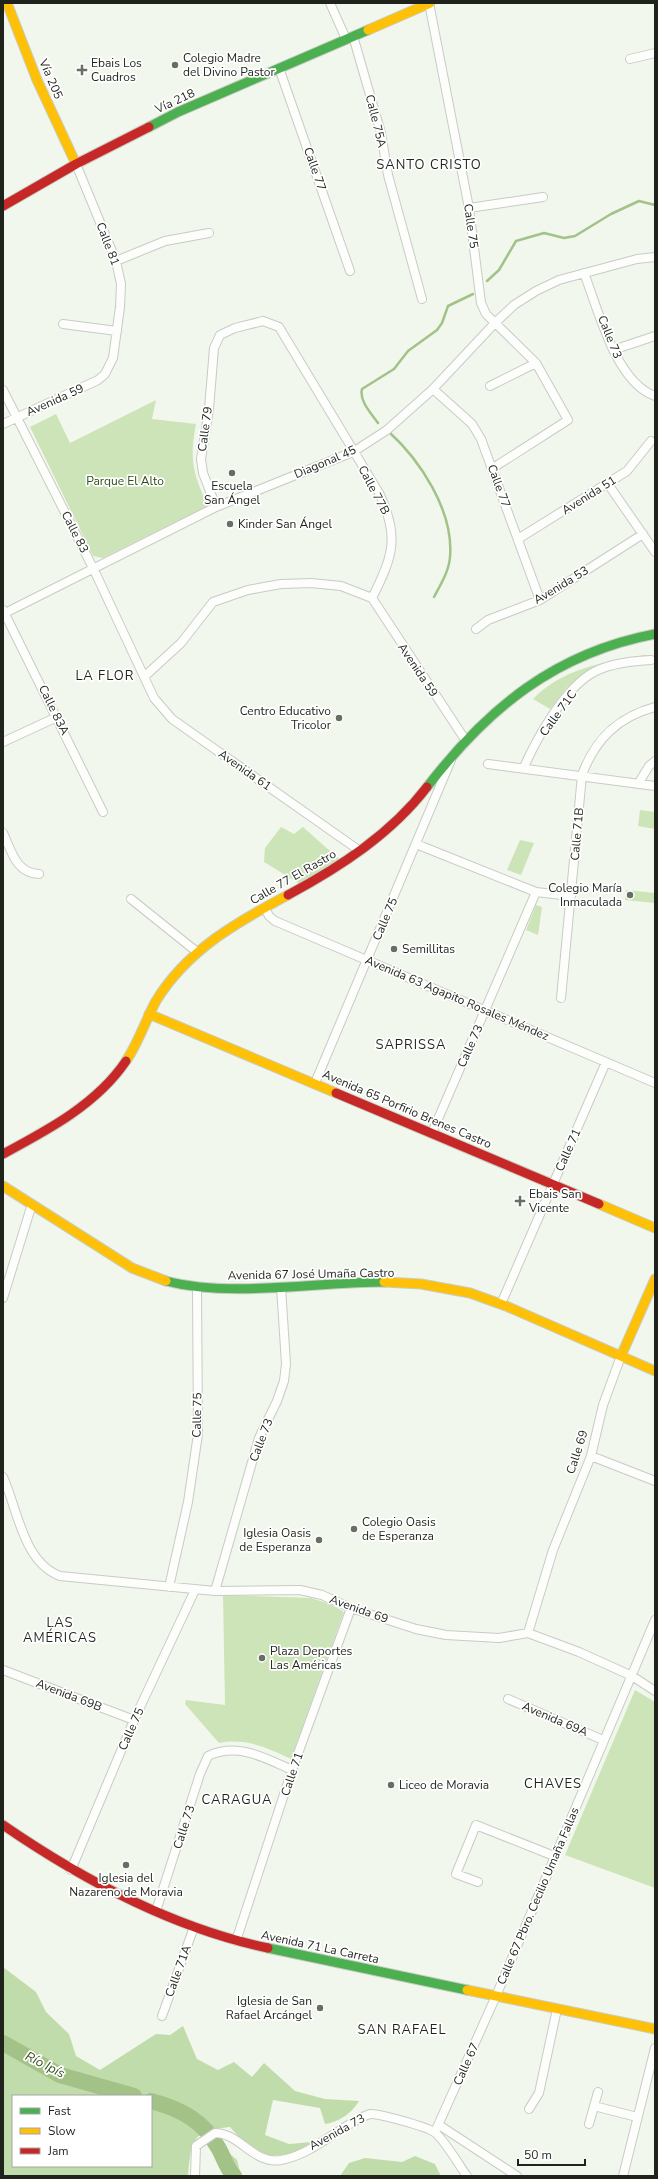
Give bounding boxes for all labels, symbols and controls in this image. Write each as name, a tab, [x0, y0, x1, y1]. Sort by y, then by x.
place label: Colegio Madre del Divino Pastor	[183, 50, 275, 80]
place label: Ebais Los Cuadros	[91, 55, 142, 85]
street label: Vía 205	[35, 56, 67, 102]
marker: Colegio Madre del Divino Pastor	[170, 60, 180, 70]
marker: Ebais Los Cuadros	[76, 64, 88, 76]
street label: Vía 218	[152, 85, 197, 118]
street label: Calle 75A	[362, 93, 390, 149]
street label: Calle 77	[300, 145, 330, 193]
district label: SANTO CRISTO	[376, 156, 482, 174]
street label: Calle 75	[460, 203, 482, 249]
street label: Calle 81	[92, 220, 124, 268]
street label: Calle 73	[594, 313, 626, 361]
street label: Avenida 59	[24, 380, 86, 420]
street label: Calle 79	[194, 406, 216, 452]
street label: Diagonal 45	[292, 442, 358, 482]
street label: Calle 77	[484, 462, 514, 510]
street label: Calle 77B	[354, 463, 394, 517]
marker: Escuela San Ángel	[227, 468, 237, 478]
street label: Avenida 51	[559, 472, 619, 518]
park label: Parque El Alto	[86, 473, 164, 489]
place label: Escuela San Ángel	[204, 478, 261, 508]
street label: Calle 83	[58, 508, 92, 556]
place label: Kinder San Ángel	[238, 516, 332, 532]
marker: Kinder San Ángel	[225, 519, 235, 529]
street label: Avenida 53	[531, 562, 591, 608]
street label: Avenida 59	[394, 640, 442, 700]
district label: LA FLOR	[76, 667, 135, 685]
street label: Calle 83A	[35, 682, 73, 738]
street label: Calle 71C	[536, 687, 580, 739]
place label: Centro Educativo Tricolor	[240, 703, 332, 733]
marker: Centro Educativo Tricolor	[334, 713, 344, 723]
street label: Avenida 61	[215, 746, 275, 794]
street label: Calle 71B	[567, 807, 587, 861]
street label: Calle 77 El Rastro	[247, 846, 339, 908]
place label: Colegio María Inmaculada	[548, 880, 622, 910]
marker: Colegio María Inmaculada	[625, 890, 635, 900]
street label: Calle 75	[369, 895, 401, 943]
place label: Semillitas	[402, 941, 455, 957]
marker: Semillitas	[389, 944, 399, 954]
street label: Avenida 63 Agapito Rosales Méndez	[363, 952, 552, 1044]
street label: Calle 73	[454, 1022, 486, 1070]
district label: SAPRISSA	[375, 1036, 447, 1054]
street label: Avenida 65 Porfirio Brenes Castro	[320, 1066, 494, 1152]
street label: Calle 71	[552, 1126, 584, 1174]
place label: Ebais San Vicente	[528, 1186, 582, 1216]
marker: Ebais San Vicente	[514, 1195, 526, 1207]
street label: Avenida 67 José Umaña Castro	[227, 1265, 395, 1283]
street label: Calle 75	[189, 1392, 205, 1438]
street label: Calle 73	[245, 1416, 277, 1464]
street label: Calle 69	[562, 1428, 592, 1476]
place label: Colegio Oasis de Esperanza	[362, 1514, 436, 1544]
marker: Colegio Oasis de Esperanza	[349, 1524, 359, 1534]
place label: Iglesia Oasis de Esperanza	[239, 1525, 311, 1555]
marker: Iglesia Oasis de Esperanza	[314, 1535, 324, 1545]
street label: Avenida 69	[327, 1591, 391, 1627]
district label: LAS AMÉRICAS	[23, 1614, 97, 1647]
place label: Plaza Deportes Las Américas	[270, 1643, 353, 1673]
marker: Plaza Deportes Las Américas	[257, 1653, 267, 1663]
street label: Avenida 69B	[34, 1675, 104, 1715]
street label: Avenida 69A	[520, 1698, 591, 1740]
street label: Calle 75	[115, 1705, 147, 1753]
street label: Calle 71	[277, 1750, 307, 1798]
district label: CHAVES	[524, 1775, 582, 1793]
place label: Liceo de Moravia	[399, 1777, 489, 1793]
marker: Liceo de Moravia	[386, 1780, 396, 1790]
district label: CARAGUA	[201, 1791, 273, 1809]
street label: Calle 73	[169, 1803, 199, 1851]
street label: Calle 67 Pbro. Cecilio Umaña Fallas	[493, 1805, 583, 1987]
marker: Iglesia del Nazareno de Moravia	[121, 1860, 131, 1870]
place label: Iglesia del Nazareno de Moravia	[69, 1870, 183, 1900]
street label: Avenida 71 La Carreta	[260, 1927, 380, 1967]
street label: Calle 71A	[161, 1943, 195, 1999]
place label: Iglesia de San Rafael Arcángel	[226, 1993, 312, 2023]
marker: Iglesia de San Rafael Arcángel	[315, 2003, 325, 2013]
district label: SAN RAFAEL	[358, 2021, 446, 2039]
street label: Calle 67	[450, 2040, 482, 2088]
water label: Río Ipís	[22, 2047, 68, 2083]
legend	[12, 2095, 152, 2167]
text: Fast	[48, 2103, 71, 2119]
street label: Avenida 73	[306, 2110, 368, 2154]
text: Slow	[48, 2123, 76, 2139]
scale bar	[518, 2141, 585, 2167]
text: Jam	[47, 2143, 69, 2159]
text: 50 m	[524, 2147, 552, 2163]

